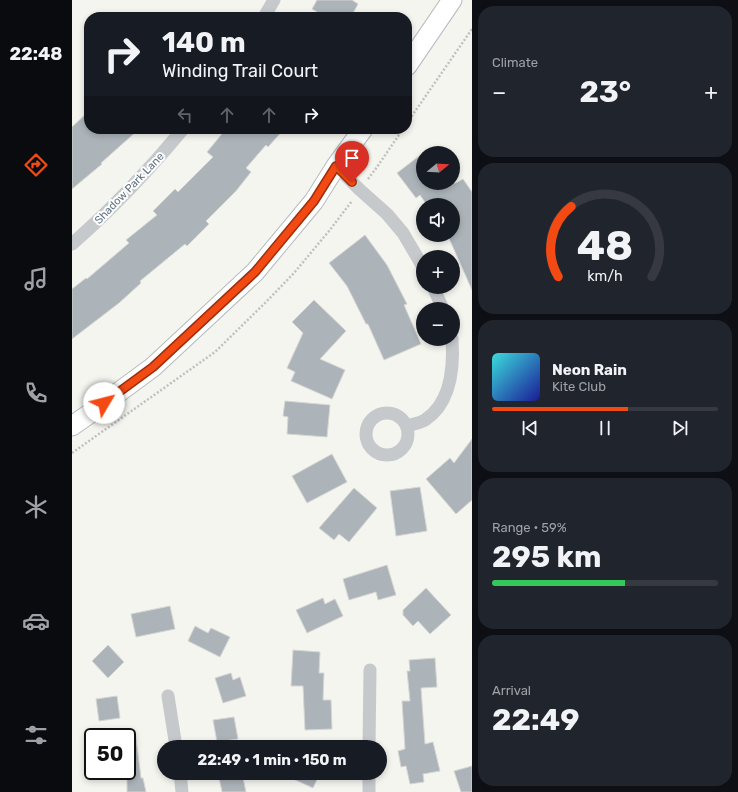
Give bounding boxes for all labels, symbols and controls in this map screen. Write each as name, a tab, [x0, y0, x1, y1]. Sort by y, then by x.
text: 140 m	[162, 26, 246, 59]
icon: right	[96, 28, 148, 80]
text: 22:48	[9, 43, 63, 65]
text: Climate	[492, 55, 538, 70]
text: Winding Trail Court	[162, 60, 318, 82]
text: 23°	[579, 74, 631, 110]
text: −	[492, 79, 506, 106]
text: +	[704, 79, 718, 106]
icon: left	[174, 104, 196, 126]
icon: ahead	[216, 104, 238, 126]
icon: ahead	[258, 104, 280, 126]
icon: right	[300, 104, 322, 126]
pin	[335, 141, 369, 182]
north arrow	[416, 146, 460, 190]
map controls	[416, 146, 460, 346]
icon: arrive	[341, 147, 363, 169]
street label: Shadow Park Lane	[92, 150, 167, 227]
icon: directions	[22, 151, 50, 179]
button: sound	[416, 198, 460, 242]
text: 48	[577, 221, 633, 270]
button: +	[416, 250, 460, 294]
icon: music	[22, 265, 50, 293]
text: km/h	[587, 267, 623, 284]
button: −	[416, 302, 460, 346]
text: Neon Rain	[552, 361, 627, 379]
icon: phone	[22, 379, 50, 407]
text: Kite Club	[552, 379, 606, 394]
position arrow	[83, 382, 125, 424]
icon: previous	[519, 417, 541, 439]
icon: pause	[594, 417, 616, 439]
icon: next	[669, 417, 691, 439]
icon: climate	[22, 493, 50, 521]
text: Range · 59%	[492, 520, 567, 535]
text: 295 km	[492, 539, 602, 575]
icon: car	[22, 607, 50, 635]
text: Arrival	[492, 683, 531, 698]
text: 22:49	[492, 702, 579, 738]
icon: filters	[22, 721, 50, 749]
speed limit sign: 50	[84, 728, 136, 780]
text: 22:49 · 1 min · 150 m	[198, 751, 346, 769]

